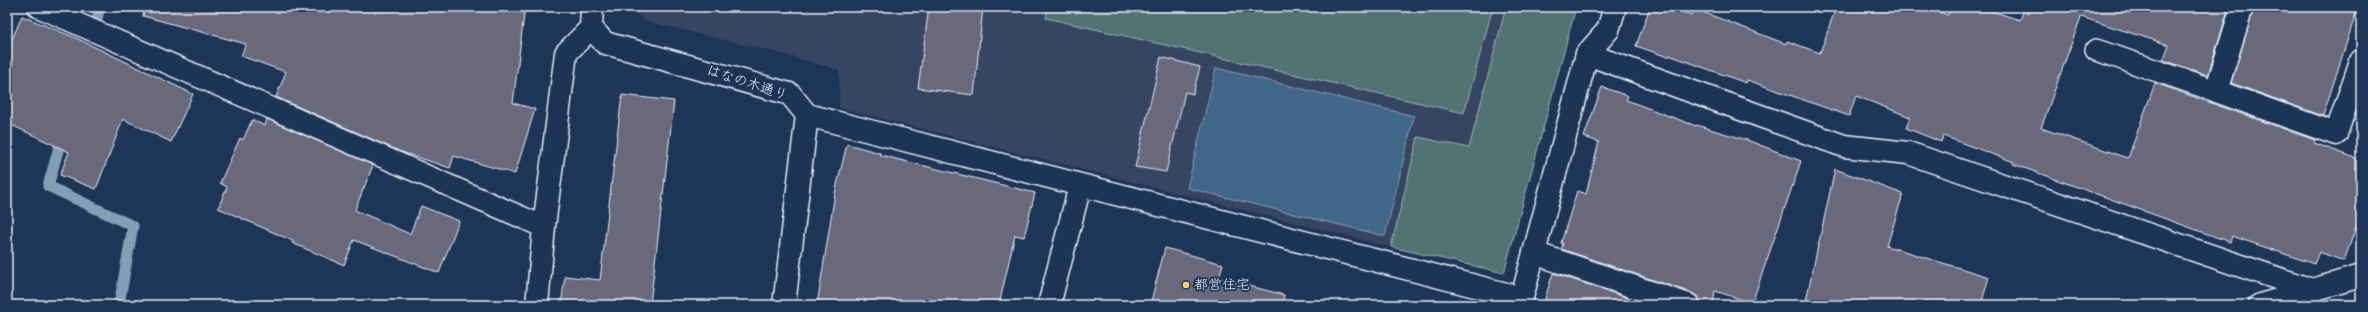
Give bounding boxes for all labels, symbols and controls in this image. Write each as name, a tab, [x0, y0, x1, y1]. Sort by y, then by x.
street label: はなの木通り	[704, 61, 790, 105]
place label: 都営住宅	[1194, 276, 1250, 294]
marker: 都営住宅	[1181, 280, 1191, 290]

